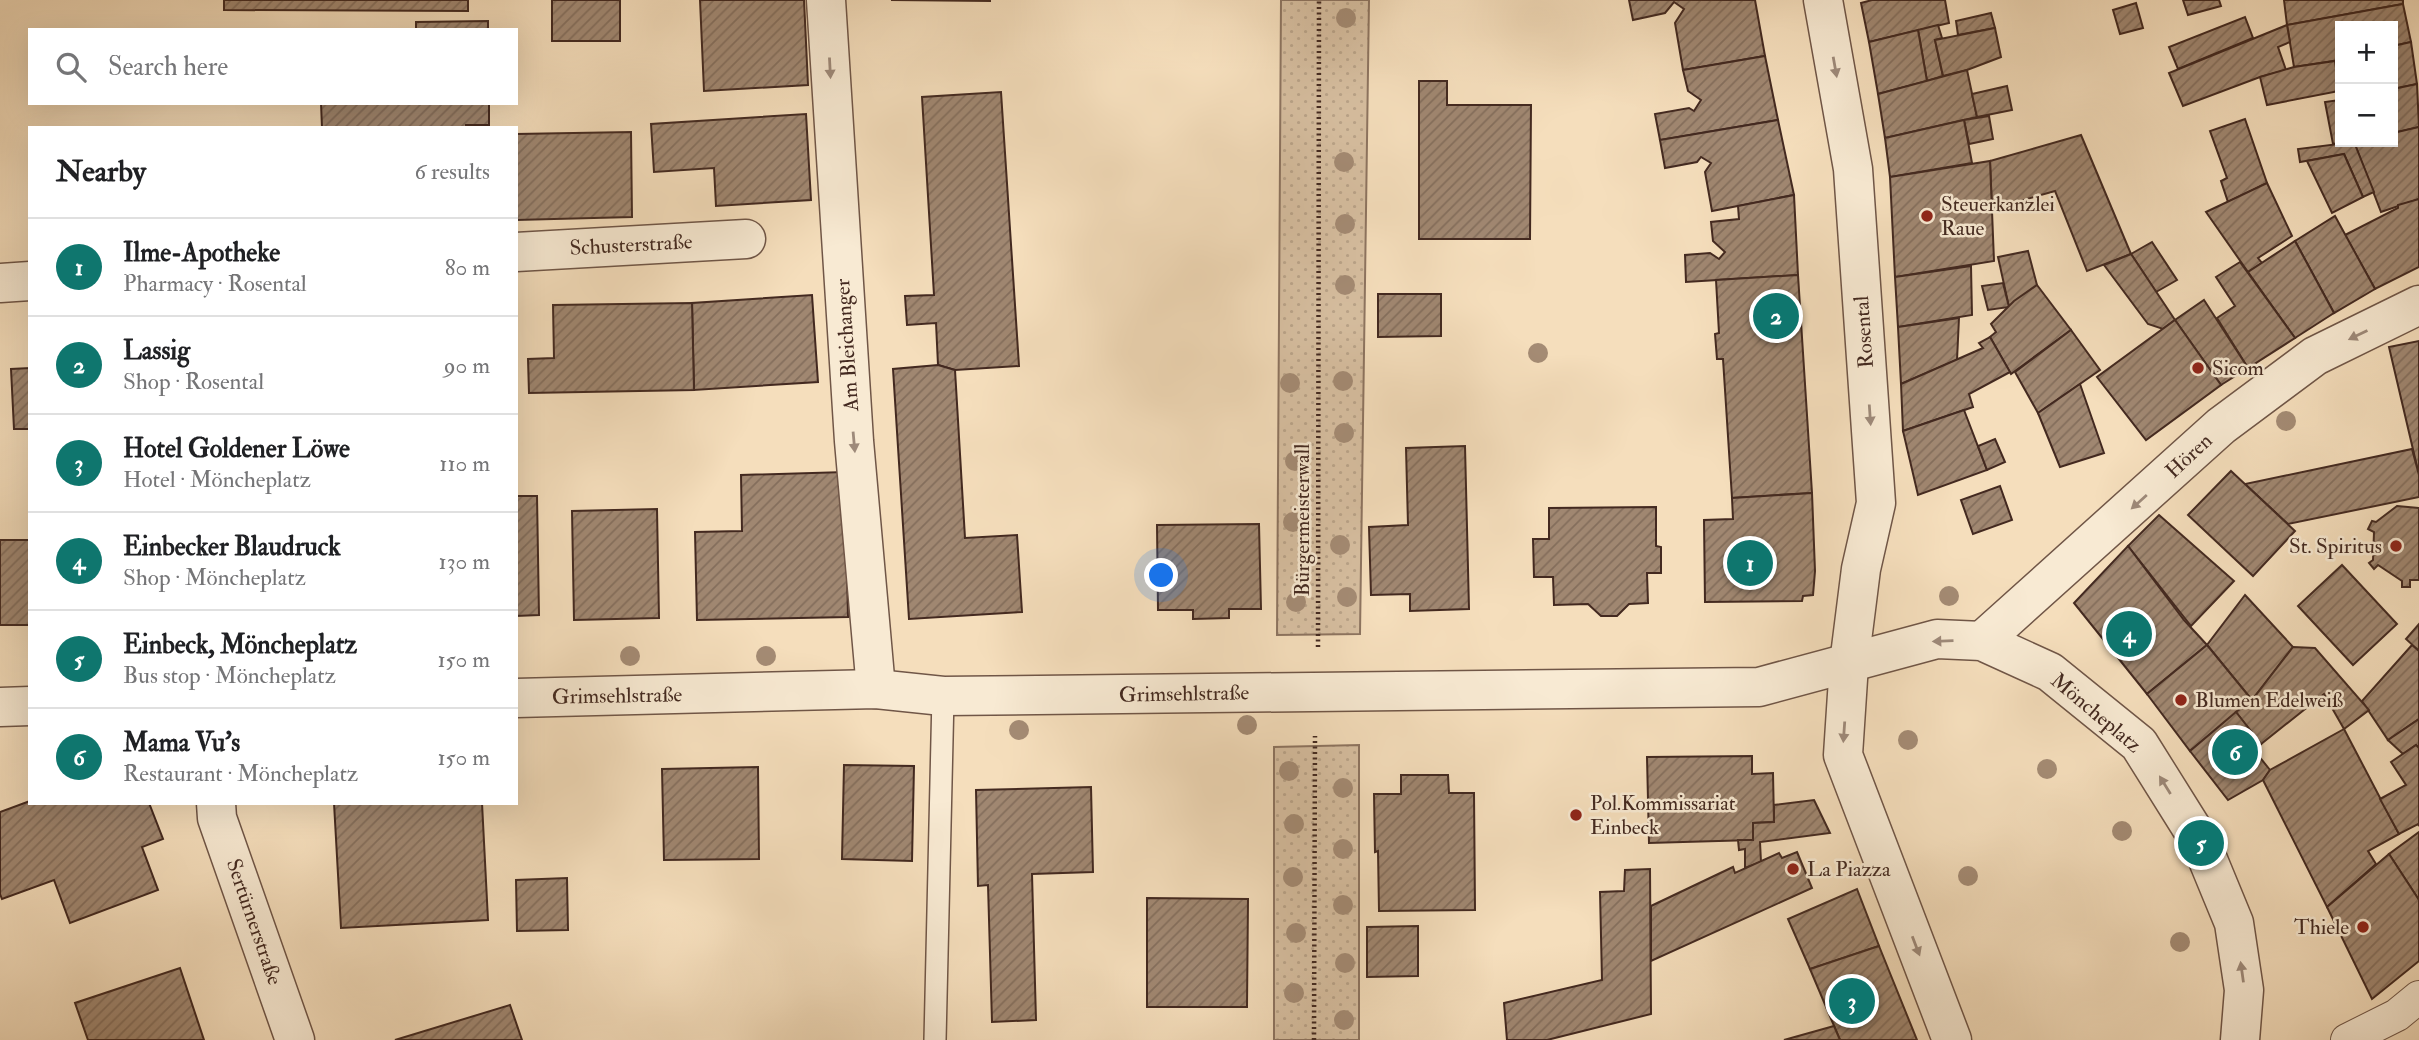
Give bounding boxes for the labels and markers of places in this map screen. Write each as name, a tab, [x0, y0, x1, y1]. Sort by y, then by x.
place label: Steuerkanzlei Raue	[1941, 191, 2055, 242]
marker: Steuerkanzlei Raue	[1919, 208, 1935, 224]
pin: 2	[1753, 290, 1799, 342]
place label: Sicom	[2212, 355, 2264, 382]
marker: Sicom	[2190, 360, 2206, 376]
place label: St. Spiritus	[2289, 533, 2382, 560]
pin: 1	[1727, 537, 1773, 589]
marker: St. Spiritus	[2388, 538, 2404, 554]
pin: 4	[2106, 608, 2152, 660]
place label: Blumen Edelweiß	[2195, 687, 2343, 714]
marker: Blumen Edelweiß	[2173, 692, 2189, 708]
pin: 6	[2212, 726, 2258, 778]
place label: Pol.Kommissariat Einbeck	[1590, 790, 1736, 841]
marker: Pol.Kommissariat Einbeck	[1568, 807, 1584, 823]
pin: 5	[2178, 817, 2224, 869]
place label: La Piazza	[1807, 856, 1891, 883]
marker: La Piazza	[1785, 861, 1801, 877]
place label: Thiele	[2294, 914, 2349, 941]
marker: Thiele	[2355, 919, 2371, 935]
pin: 3	[1829, 975, 1875, 1027]

